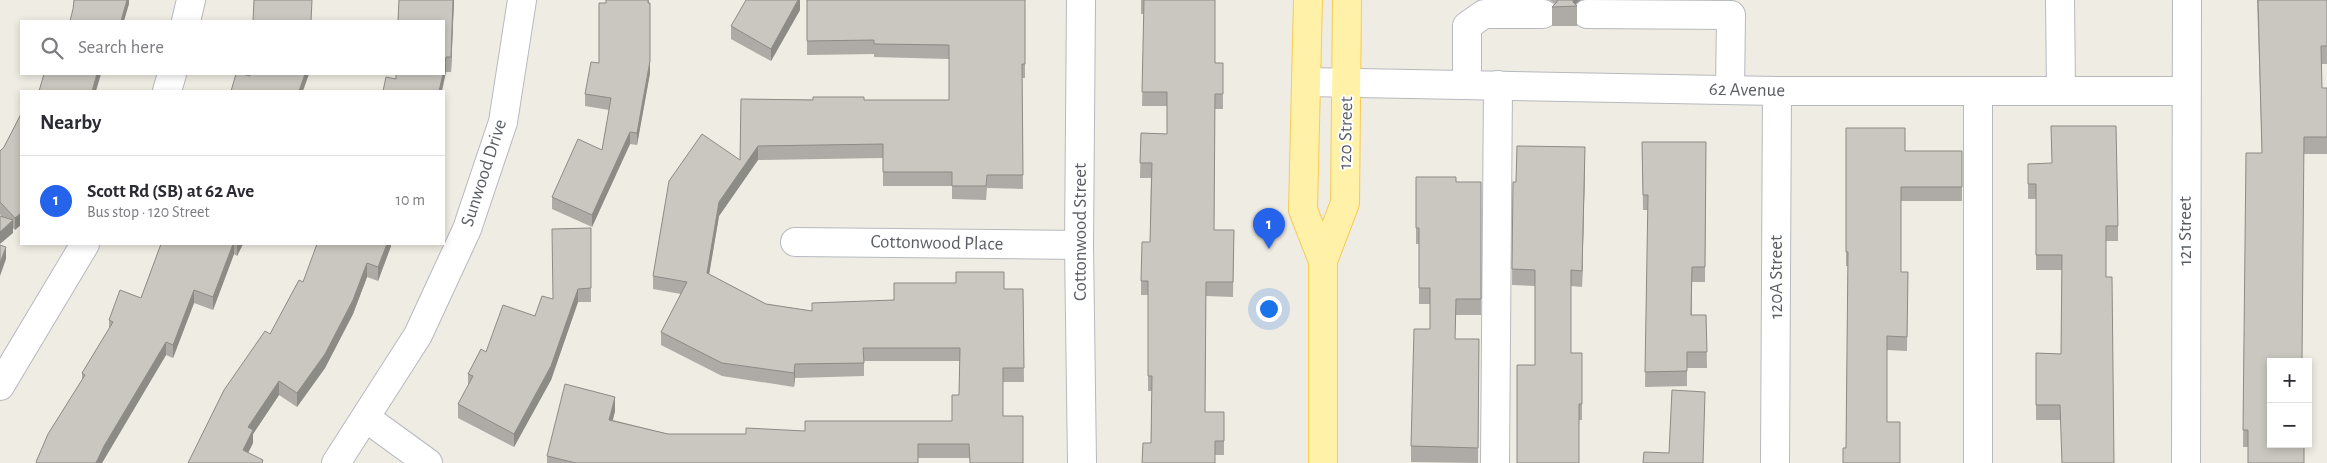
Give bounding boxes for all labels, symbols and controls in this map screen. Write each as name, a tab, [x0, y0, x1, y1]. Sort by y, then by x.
search box	[20, 20, 445, 75]
icon: search	[38, 34, 66, 62]
text: Search here	[78, 38, 164, 57]
street label: 62 Avenue	[1709, 80, 1785, 100]
street label: 120 Street	[1336, 96, 1356, 170]
text: Nearby	[40, 112, 101, 133]
street label: Sunwood Drive	[458, 117, 510, 229]
street label: Cottonwood Street	[1071, 163, 1090, 301]
text: Scott Rd (SB) at 62 Ave	[87, 182, 254, 201]
text: 1	[53, 192, 59, 208]
text: 10 m	[396, 192, 425, 208]
street label: 121 Street	[2176, 196, 2195, 266]
text: Bus stop · 120 Street	[87, 204, 210, 220]
pin: 1	[1253, 208, 1285, 249]
street label: Cottonwood Place	[870, 232, 1004, 254]
street label: 120A Street	[1767, 235, 1786, 319]
your location	[1256, 296, 1282, 322]
map controls	[2267, 358, 2312, 448]
button: +	[2267, 358, 2312, 403]
button: −	[2267, 403, 2312, 448]

